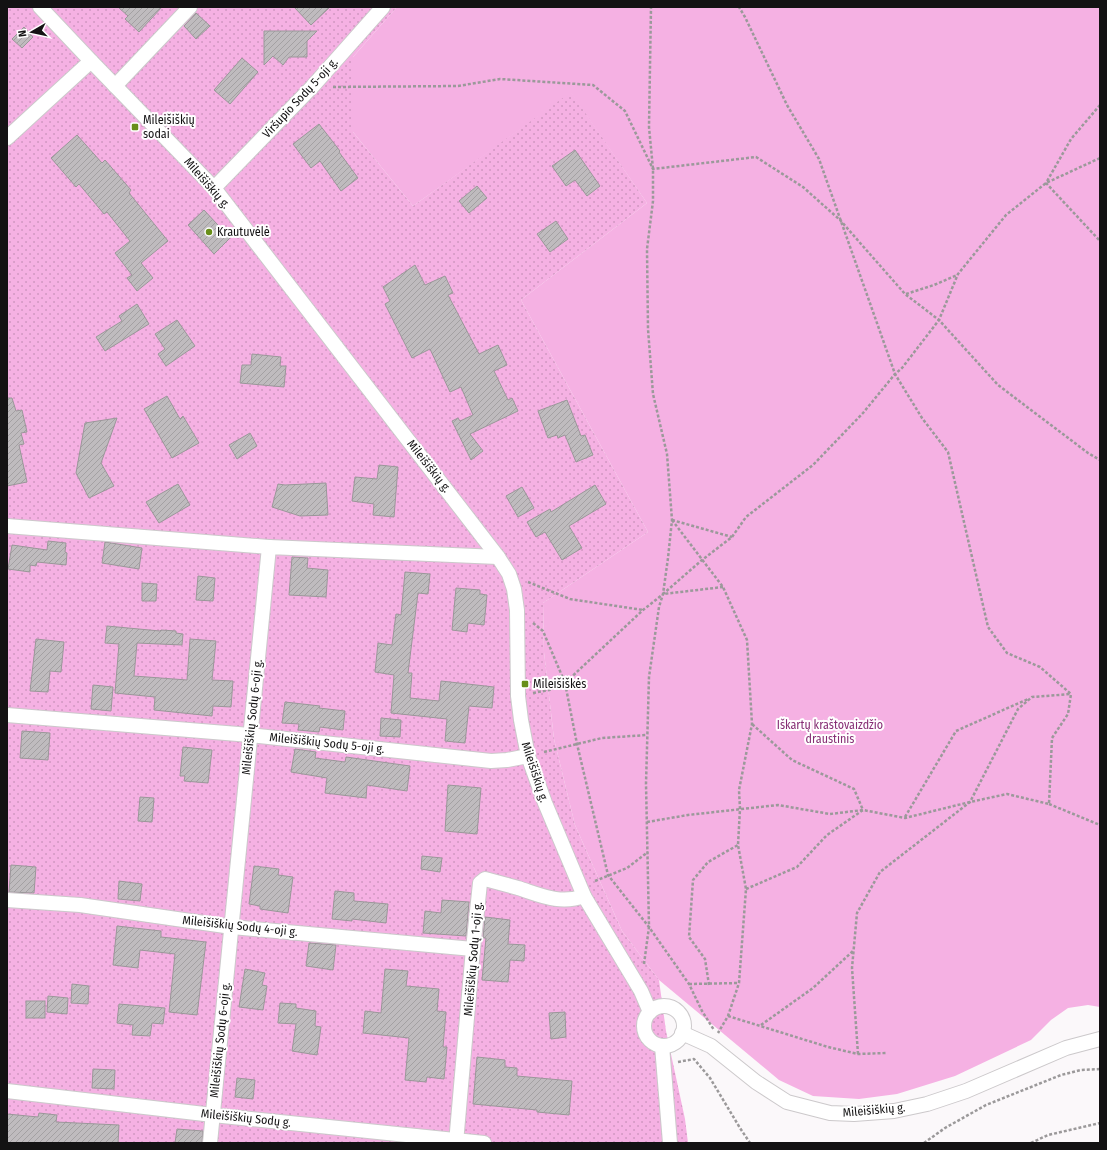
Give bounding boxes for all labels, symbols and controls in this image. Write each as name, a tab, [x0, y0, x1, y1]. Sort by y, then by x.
north arrow	[12, 12, 52, 52]
text: N	[16, 29, 30, 38]
street label: Viršupio Sodų 5-oji g.	[259, 55, 341, 141]
place label: Mileišiškių sodai	[143, 113, 195, 141]
marker: Mileišiškių sodai	[130, 122, 140, 132]
street label: Mileišiškių g.	[181, 155, 233, 212]
place label: Krautuvėlė	[217, 225, 270, 239]
marker: Krautuvėlė	[204, 227, 214, 237]
street label: Mileišiškių g.	[404, 437, 454, 495]
street label: Mileišiškių Sodų 6-oji g.	[239, 658, 265, 775]
place label: Mileišiškės	[533, 677, 586, 691]
marker: Mileišiškės	[520, 679, 530, 689]
park label: Iškartų kraštovaizdžio draustinis	[777, 718, 883, 746]
street label: Mileišiškių Sodų 5-oji g.	[269, 730, 386, 756]
street label: Mileišiškių g.	[519, 740, 551, 804]
street label: Mileišiškių Sodų 1-oji g.	[461, 901, 485, 1017]
street label: Mileišiškių Sodų 4-oji g.	[182, 913, 299, 939]
street label: Mileišiškių Sodų 6-oji g.	[207, 981, 233, 1098]
street label: Mileišiškių g.	[842, 1100, 906, 1120]
street label: Mileišiškių Sodų g.	[200, 1106, 292, 1130]

